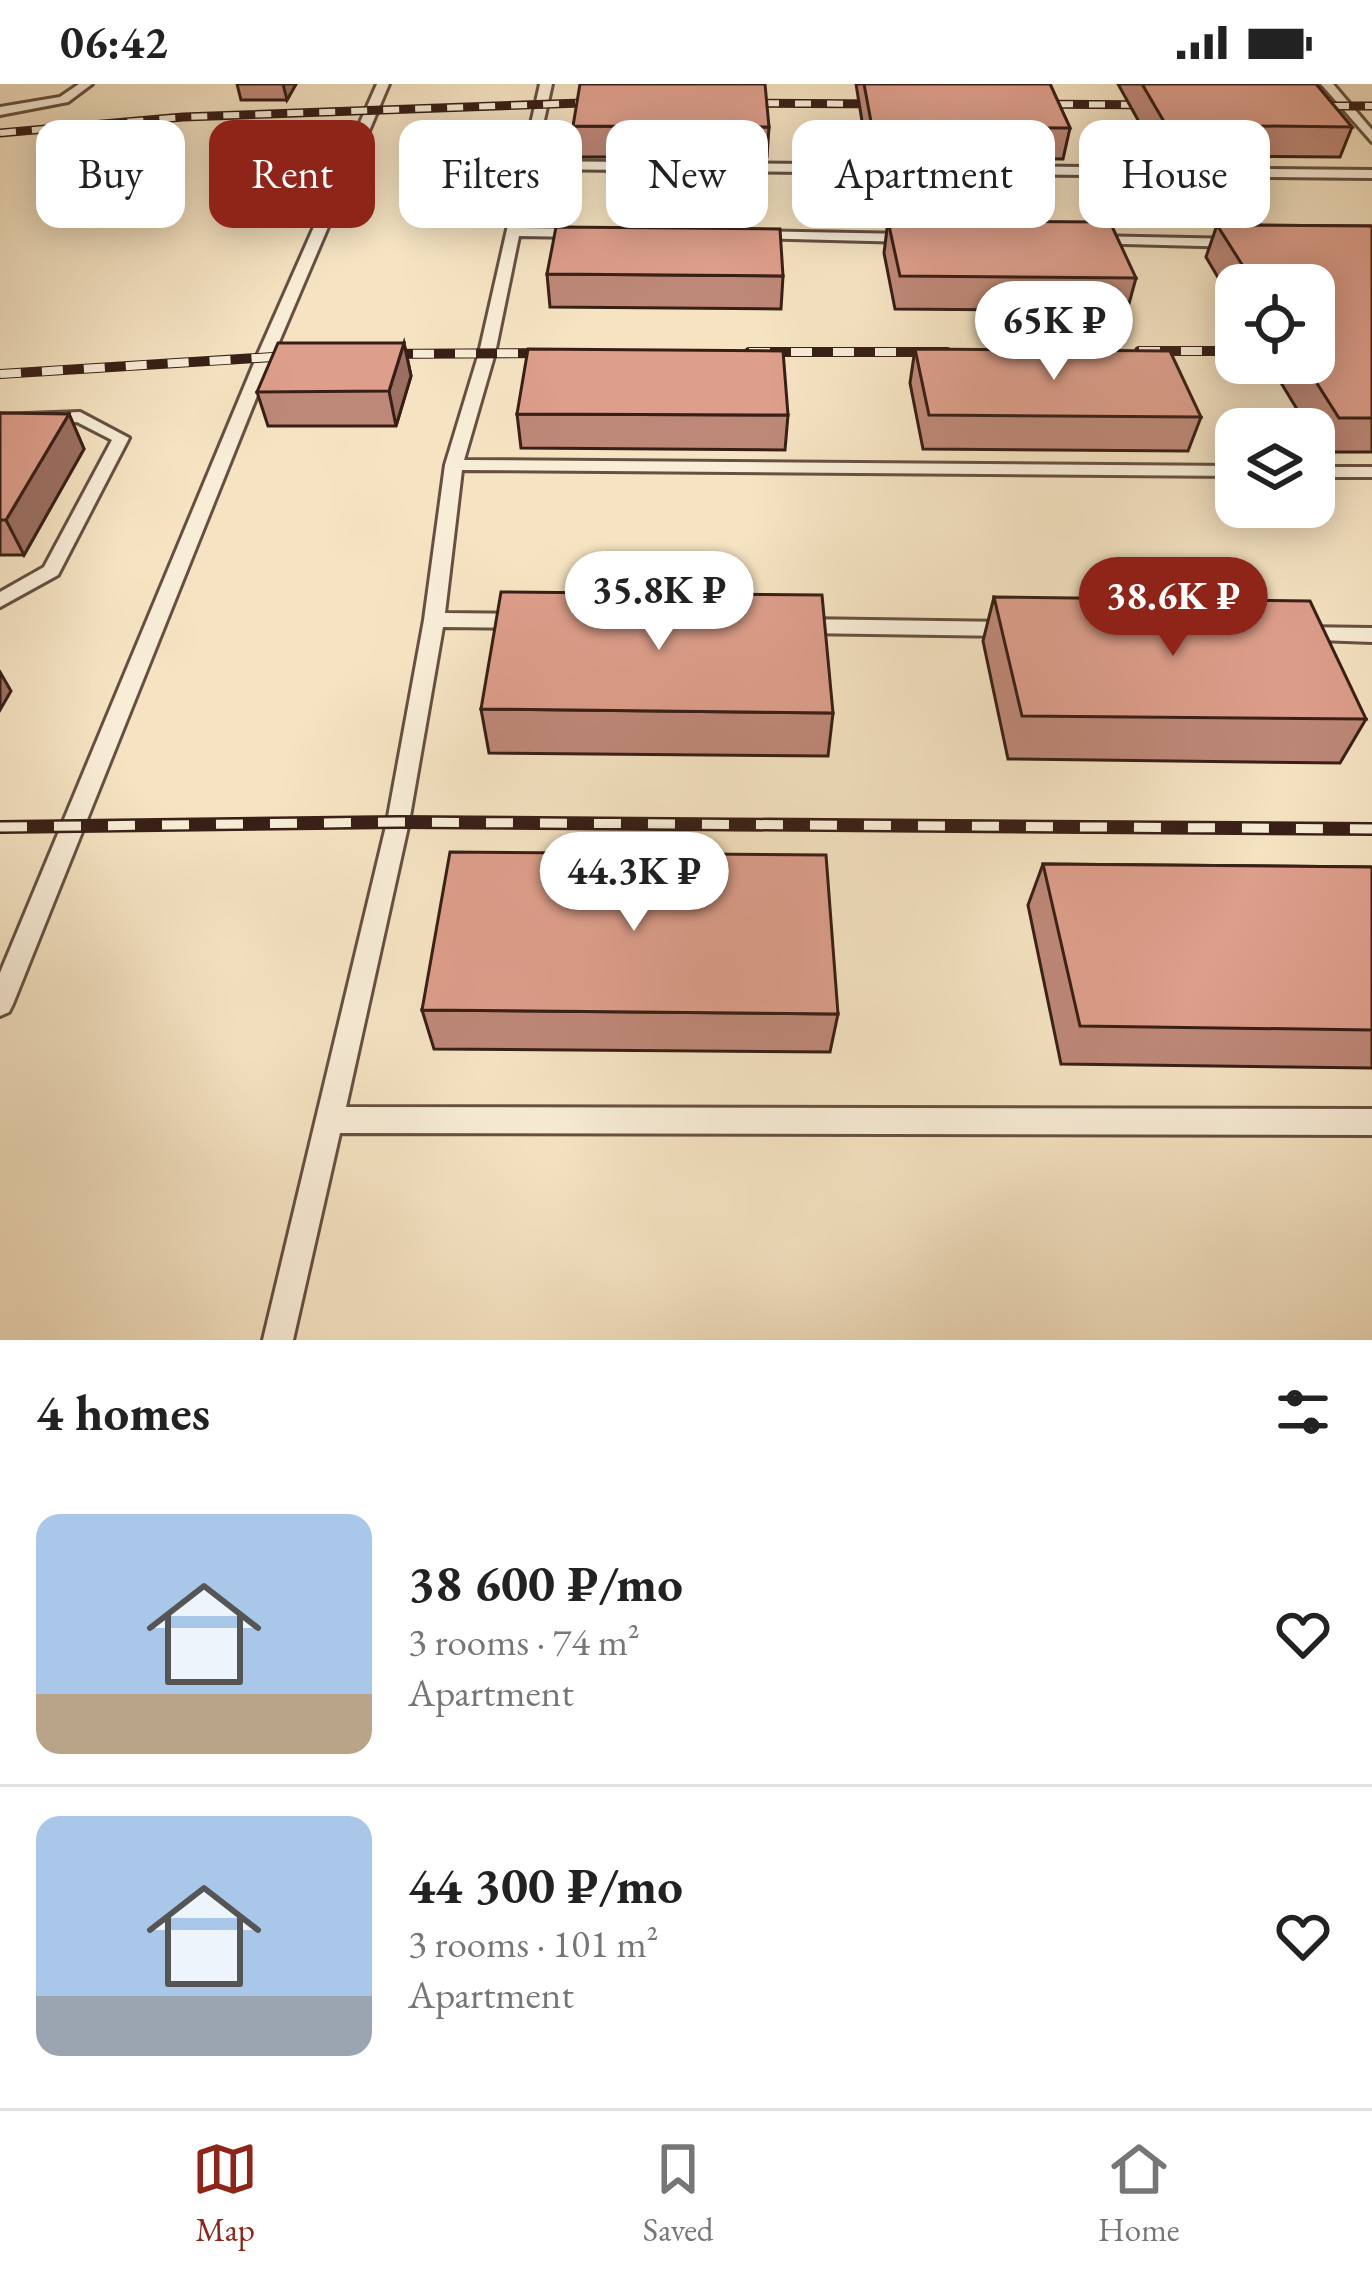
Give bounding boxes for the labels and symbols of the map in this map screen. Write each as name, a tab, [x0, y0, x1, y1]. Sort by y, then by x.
pin: 65K ₽	[970, 281, 1138, 383]
pin: 35.8K ₽	[548, 551, 770, 653]
pin: 38.6K ₽	[1062, 557, 1284, 659]
pin: 44.3K ₽	[523, 832, 745, 934]

